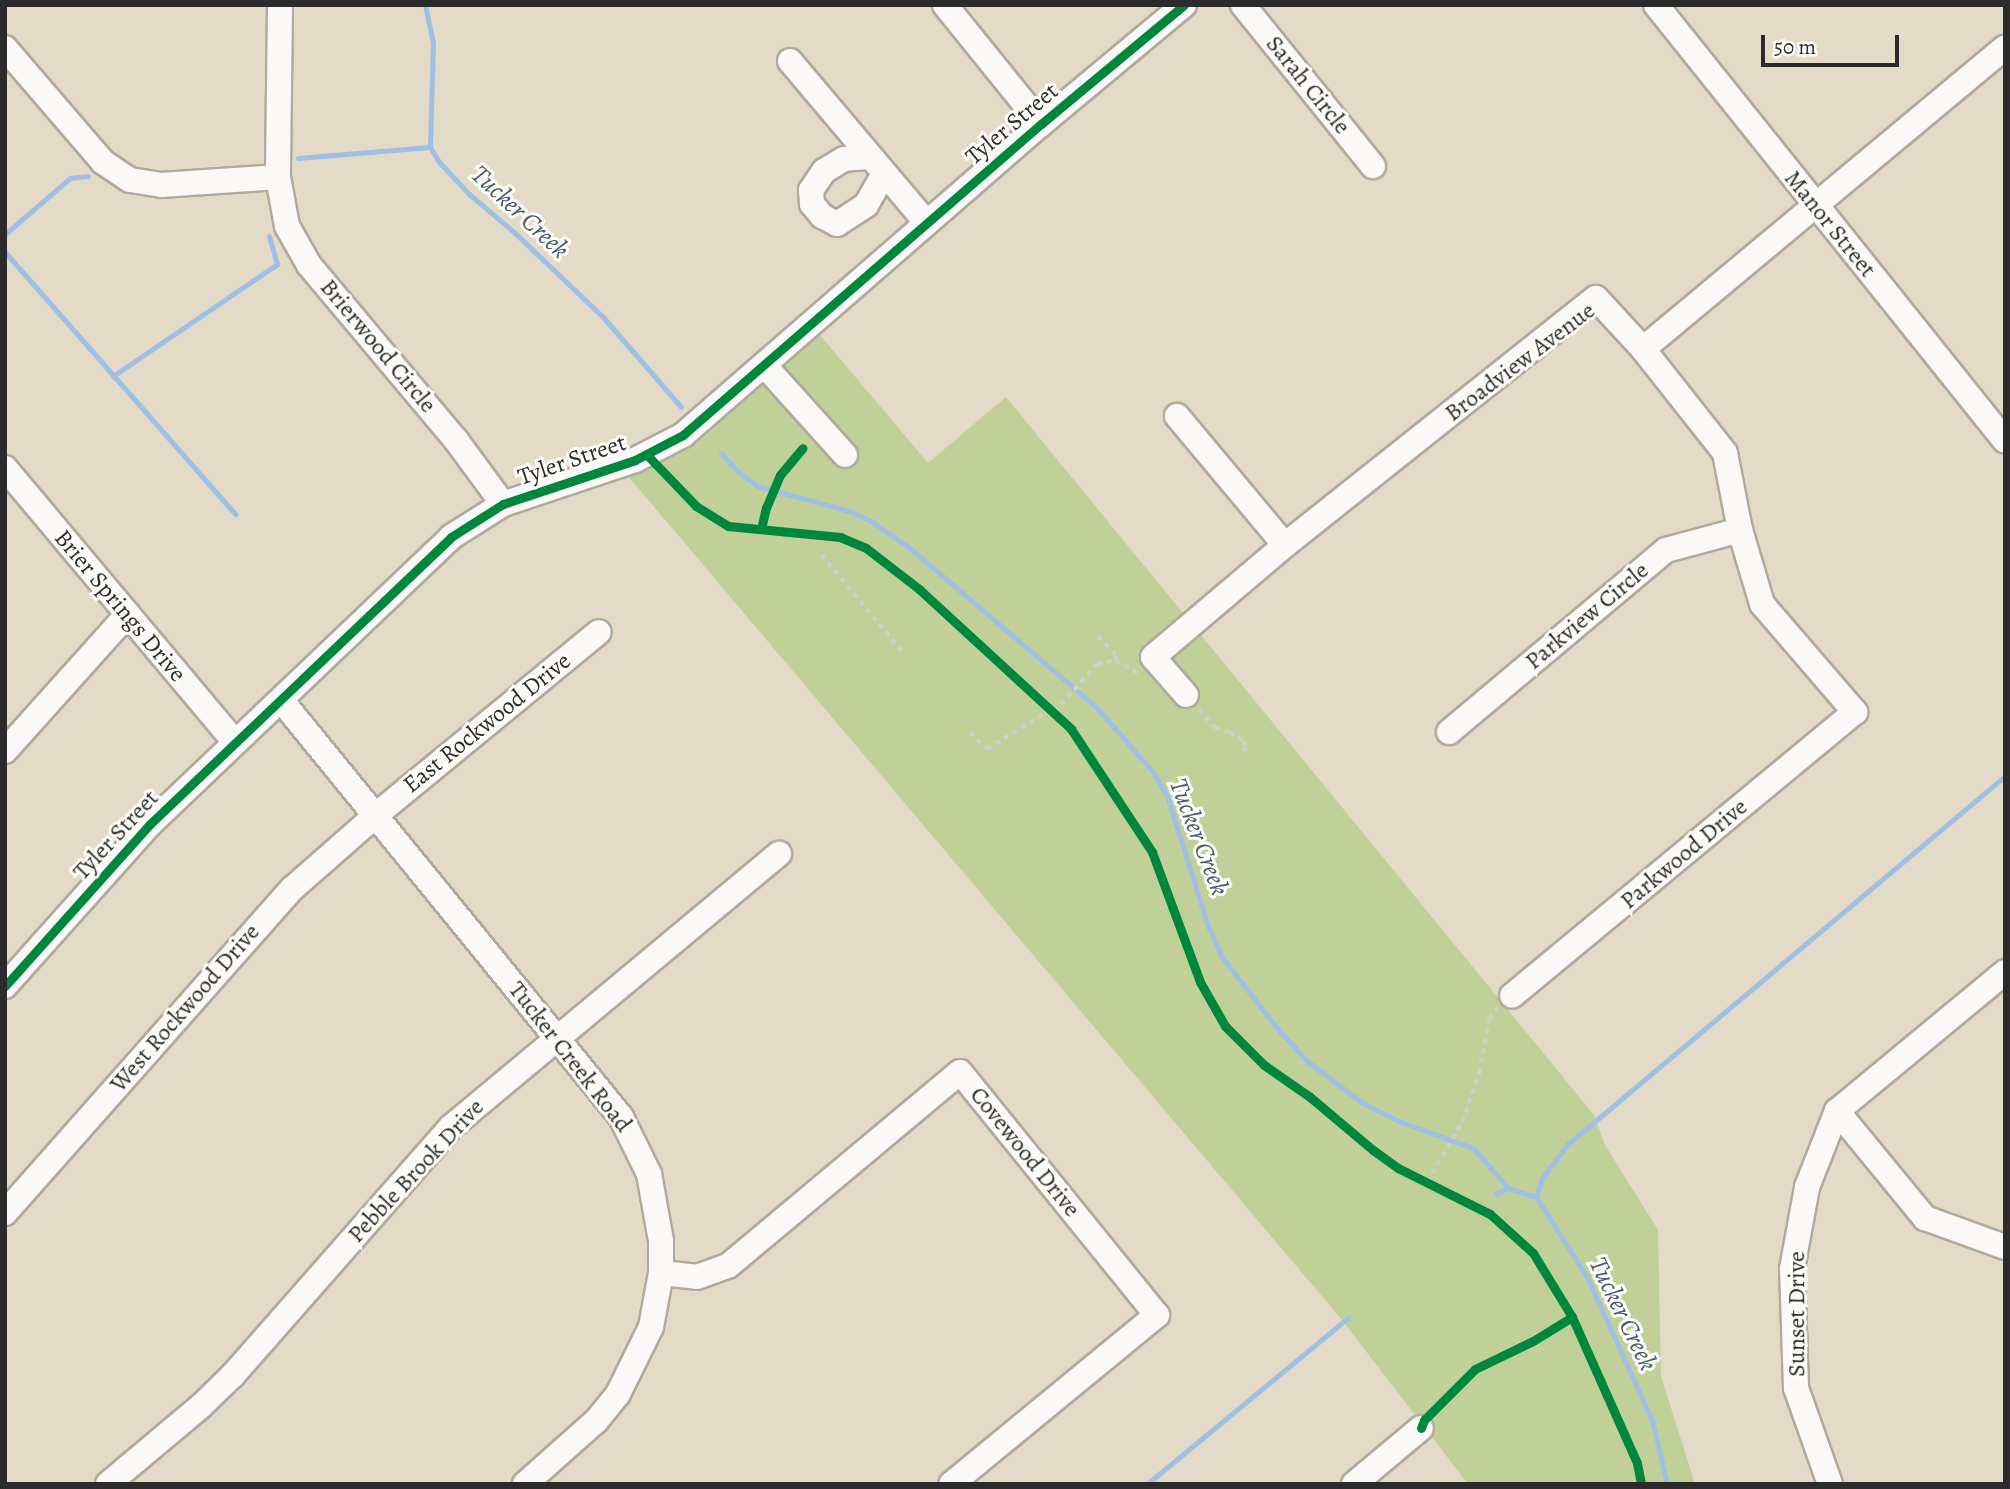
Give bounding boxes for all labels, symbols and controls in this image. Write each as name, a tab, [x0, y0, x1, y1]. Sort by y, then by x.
scale bar	[1765, 21, 1903, 65]
street label: Sarah Circle	[1260, 30, 1356, 140]
text: 50 m	[1774, 33, 1816, 61]
street label: Tyler Street	[960, 77, 1064, 171]
water label: Tucker Creek	[465, 159, 575, 265]
street label: Manor Street	[1778, 165, 1882, 283]
street label: Brierwood Circle	[314, 273, 442, 419]
street label: Broadview Avenue	[1439, 296, 1601, 428]
street label: Tyler Street	[514, 428, 630, 492]
street label: Brier Springs Drive	[48, 524, 192, 688]
street label: Parkview Circle	[1520, 556, 1654, 676]
street label: East Rockwood Drive	[397, 647, 577, 799]
water label: Tucker Creek	[1163, 774, 1235, 900]
street label: Tyler Street	[67, 784, 165, 886]
street label: Parkwood Drive	[1615, 793, 1753, 915]
street label: West Rockwood Drive	[104, 918, 266, 1098]
street label: Tucker Creek Road	[502, 976, 638, 1138]
street label: Covewood Drive	[964, 1081, 1086, 1223]
street label: Pebble Brook Drive	[342, 1093, 490, 1249]
street label: Sunset Drive	[1783, 1251, 1811, 1377]
water label: Tucker Creek	[1582, 1252, 1664, 1376]

